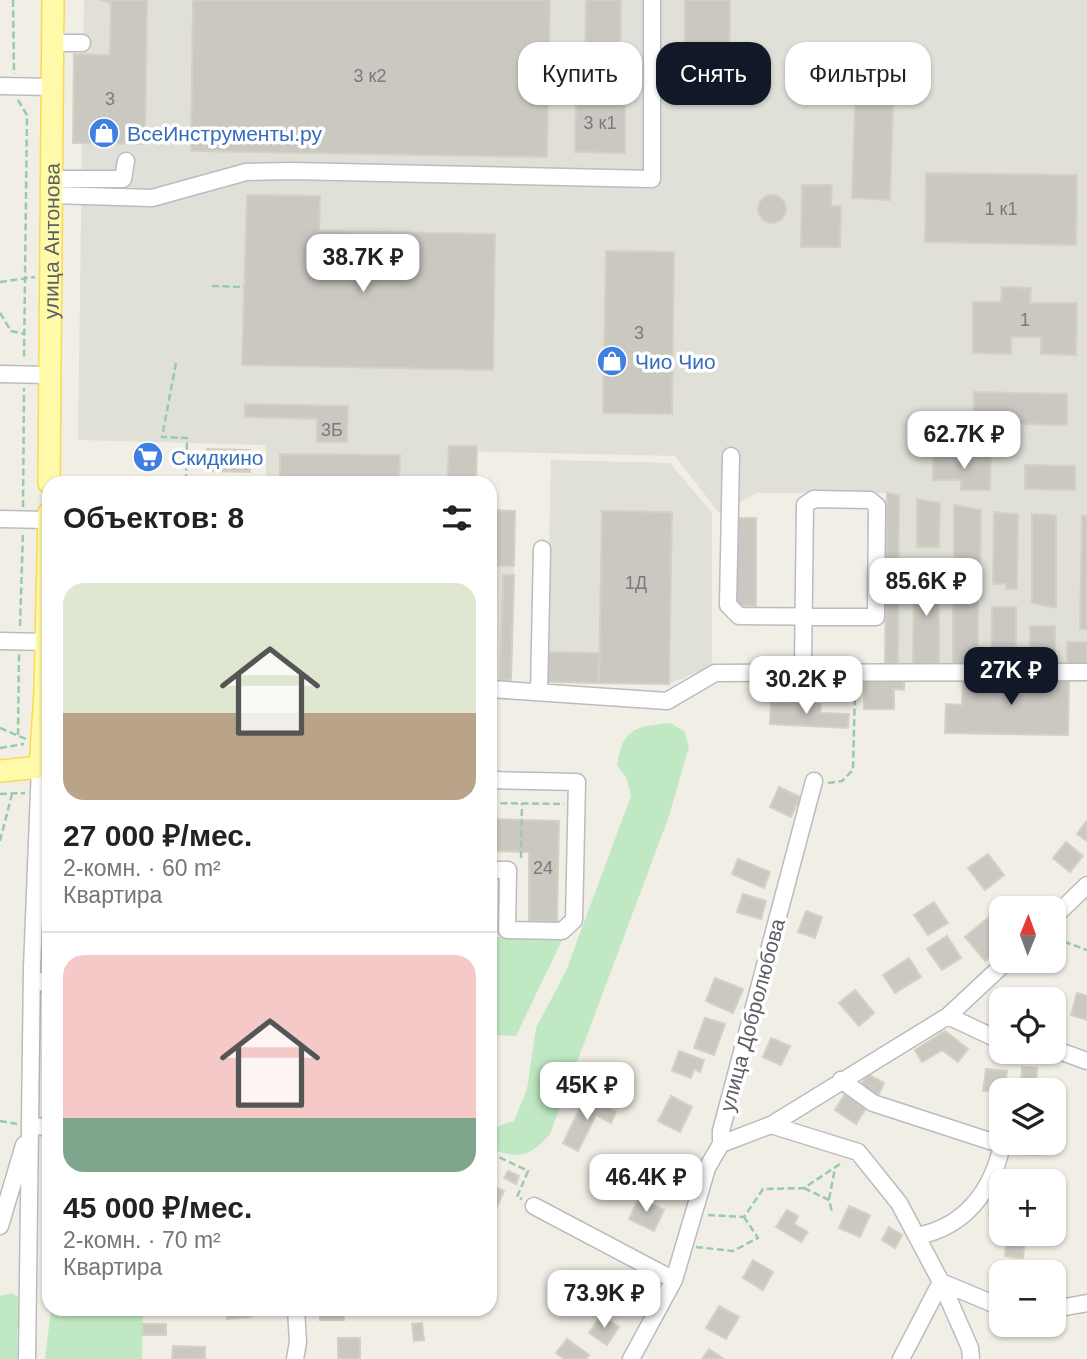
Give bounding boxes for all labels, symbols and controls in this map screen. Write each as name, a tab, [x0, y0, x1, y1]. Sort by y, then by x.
chip: Купить	[518, 42, 642, 105]
chip: Снять	[656, 42, 771, 105]
chip: Фильтры	[785, 42, 931, 105]
house number: 3 к2	[354, 66, 386, 86]
house number: 3	[105, 89, 115, 109]
house number: 3 к1	[584, 113, 616, 133]
shop icon: ВсеИнструменты.ру	[87, 116, 121, 150]
place label: ВсеИнструменты.ру	[127, 122, 322, 145]
street label: улица Антонова	[39, 162, 63, 319]
house number: 1 к1	[985, 199, 1017, 219]
pin: 38.7K ₽	[298, 234, 428, 294]
text: 38.7K ₽	[322, 244, 404, 270]
house number: 1	[1020, 310, 1030, 330]
house number: 3	[634, 323, 644, 343]
shop icon: Чио Чио	[595, 344, 629, 378]
place label: Чио Чио	[635, 350, 716, 373]
pin: 62.7K ₽	[899, 412, 1029, 471]
house number: 3Б	[321, 420, 343, 440]
text: 62.7K ₽	[923, 421, 1005, 447]
supermarket icon: Скидкино	[131, 440, 165, 474]
place label: Скидкино	[171, 446, 264, 469]
icon: filters	[438, 499, 476, 537]
text: Объектов: 8	[63, 501, 244, 534]
pin: 85.6K ₽	[861, 558, 991, 618]
text: 85.6K ₽	[885, 568, 967, 594]
house number: 1Д	[625, 573, 647, 593]
icon: home	[207, 628, 333, 754]
pin: 27K ₽	[962, 648, 1060, 707]
pin: 30.2K ₽	[741, 656, 871, 716]
text: 27K ₽	[980, 657, 1042, 683]
text: 30.2K ₽	[765, 666, 847, 692]
text: 27 000 ₽/мес.	[63, 819, 252, 852]
text: 2-комн. · 60 m²	[63, 855, 221, 881]
house number: 24	[533, 858, 553, 878]
text: Квартира	[63, 882, 162, 908]
north arrow	[989, 896, 1066, 973]
map controls	[989, 896, 1066, 1337]
street label: улица Добролюбова	[715, 916, 789, 1114]
button: locate	[989, 987, 1066, 1064]
icon: home	[207, 1000, 333, 1126]
pin: 45K ₽	[538, 1062, 636, 1122]
text: 45K ₽	[556, 1072, 618, 1098]
button: layers	[989, 1078, 1066, 1155]
pin: 46.4K ₽	[581, 1154, 711, 1214]
text: 46.4K ₽	[605, 1164, 687, 1190]
button: +	[989, 1169, 1066, 1246]
text: 45 000 ₽/мес.	[63, 1191, 252, 1224]
text: 2-комн. · 70 m²	[63, 1227, 221, 1253]
text: Квартира	[63, 1254, 162, 1280]
button: −	[989, 1260, 1066, 1337]
pin: 73.9K ₽	[539, 1270, 669, 1330]
text: 73.9K ₽	[563, 1280, 645, 1306]

